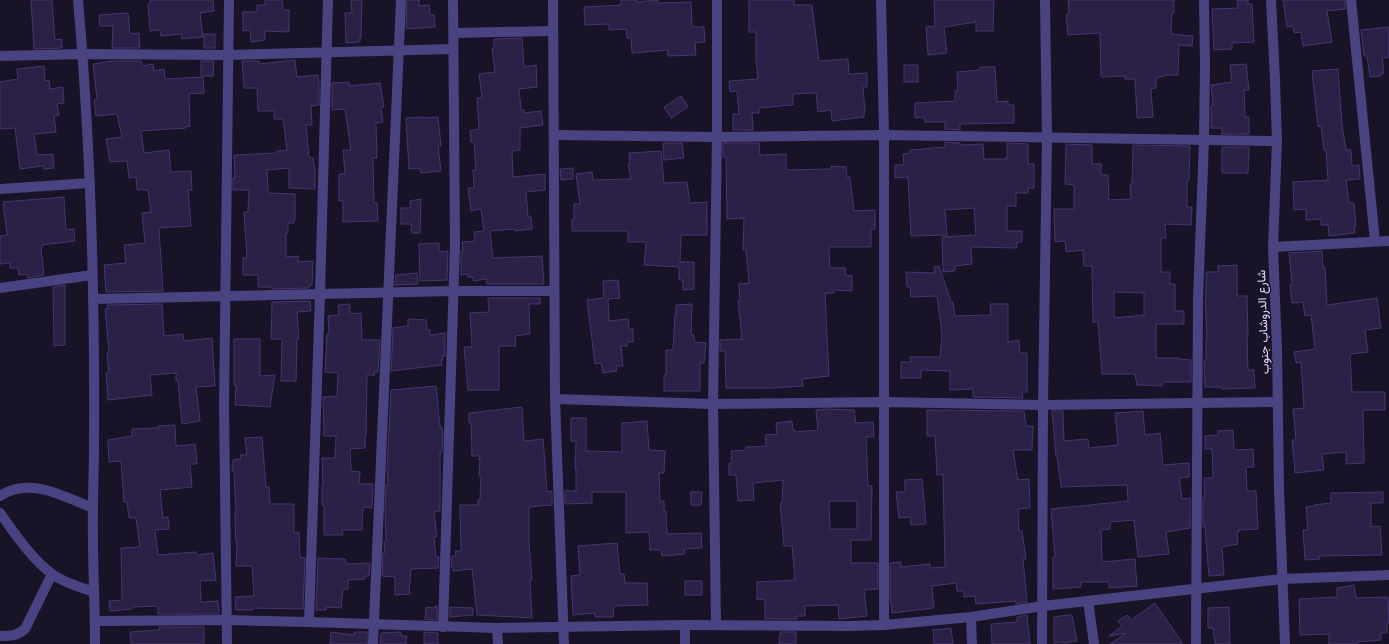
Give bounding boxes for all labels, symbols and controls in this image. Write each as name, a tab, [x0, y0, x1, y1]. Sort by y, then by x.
street label: شارع الدروشاب جنوب	[1252, 270, 1274, 374]

